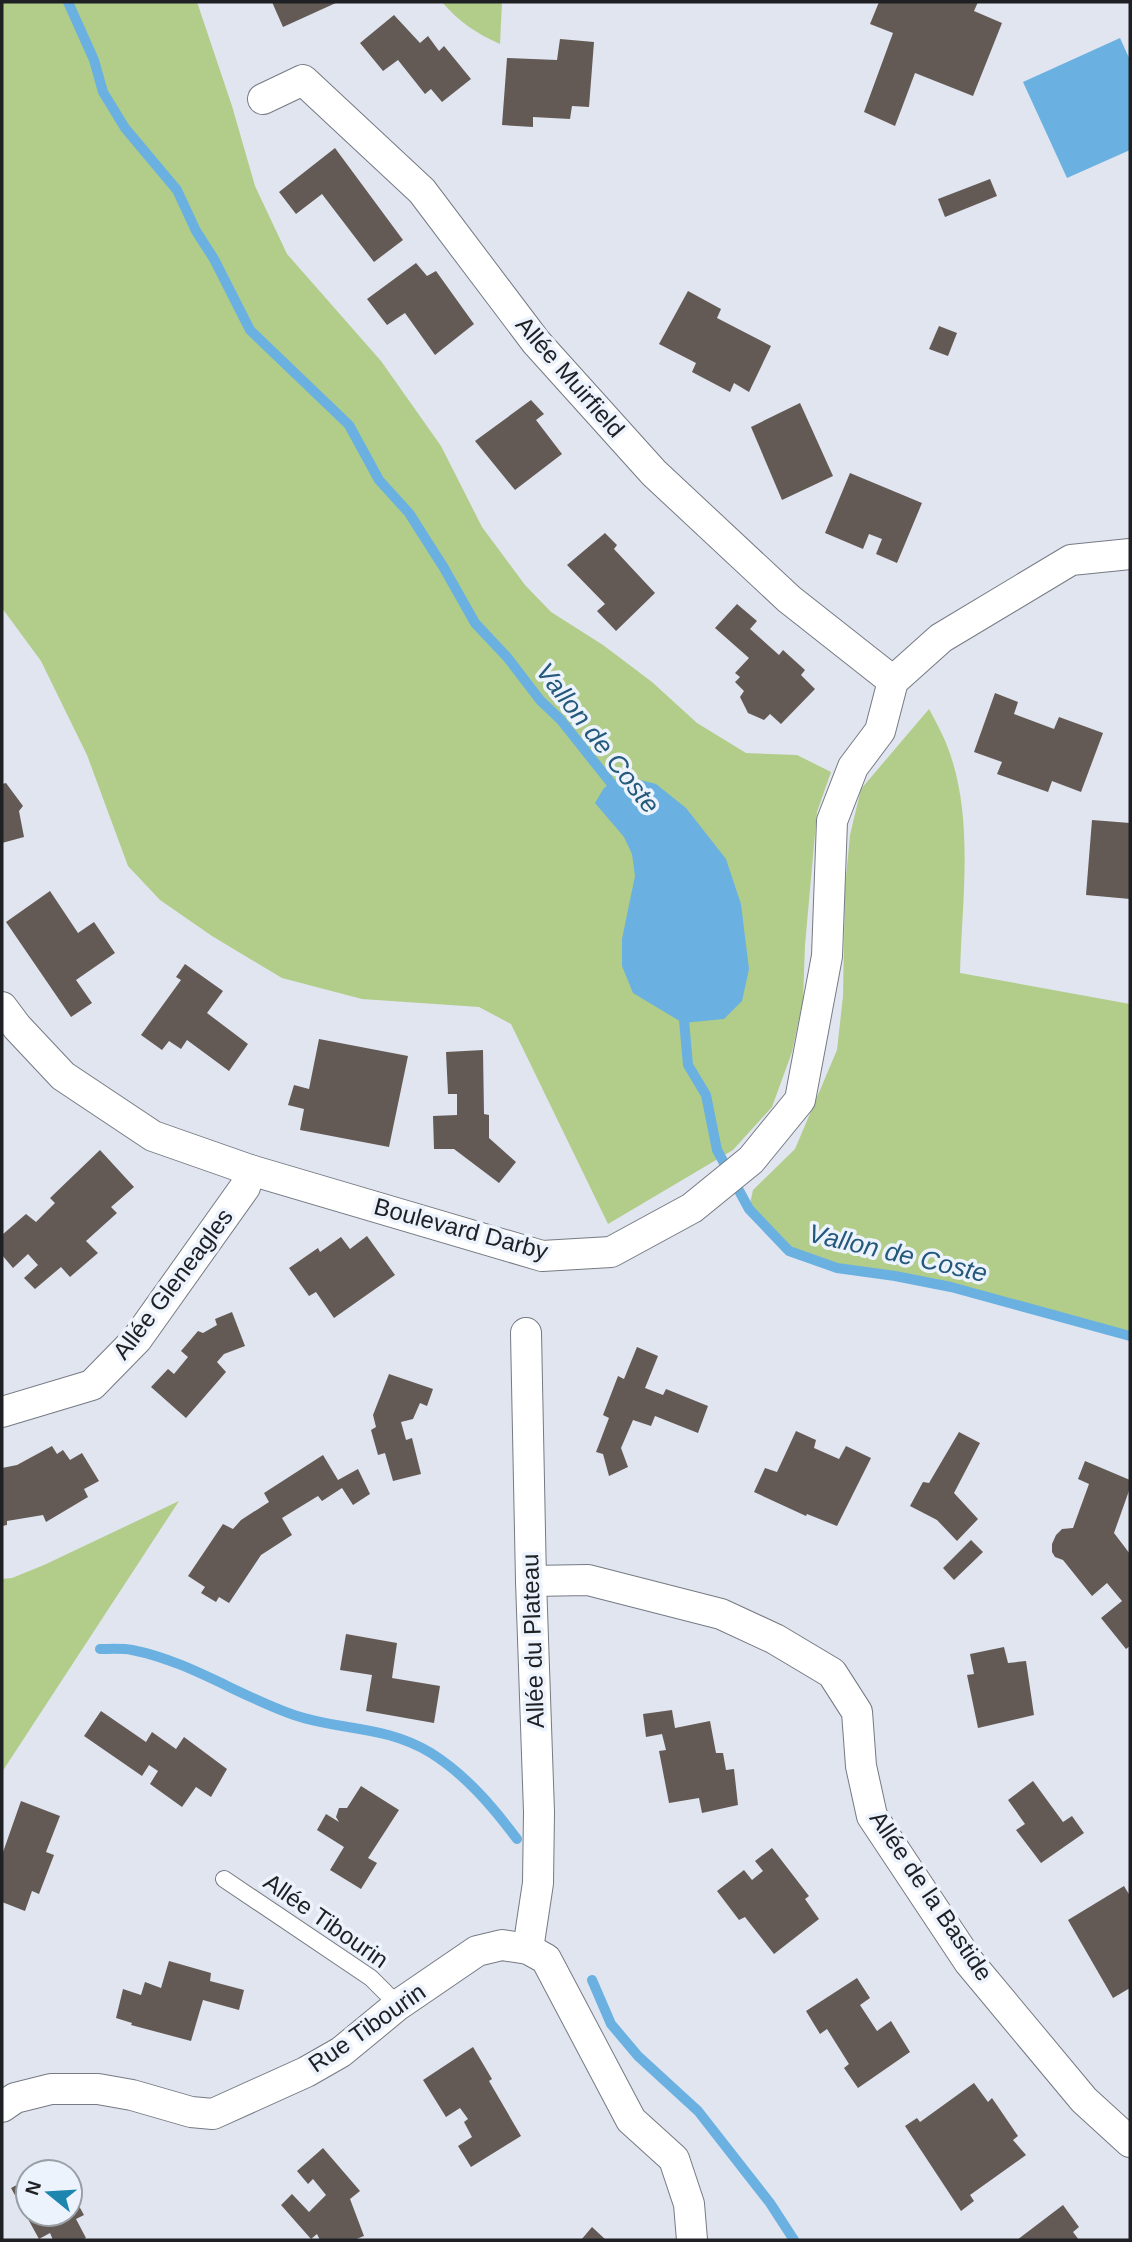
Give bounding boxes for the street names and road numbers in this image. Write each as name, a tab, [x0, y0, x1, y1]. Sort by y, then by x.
street label: Allée Muirfield	[511, 311, 630, 442]
street label: Boulevard Darby	[371, 1192, 551, 1265]
street label: Allée Gleneagles	[107, 1203, 238, 1364]
street label: Allée du Plateau	[516, 1553, 549, 1729]
street label: Allée de la Bastide	[865, 1806, 998, 1986]
street label: Allée Tibourin	[259, 1868, 394, 1973]
street label: Rue Tibourin	[303, 1978, 430, 2078]

